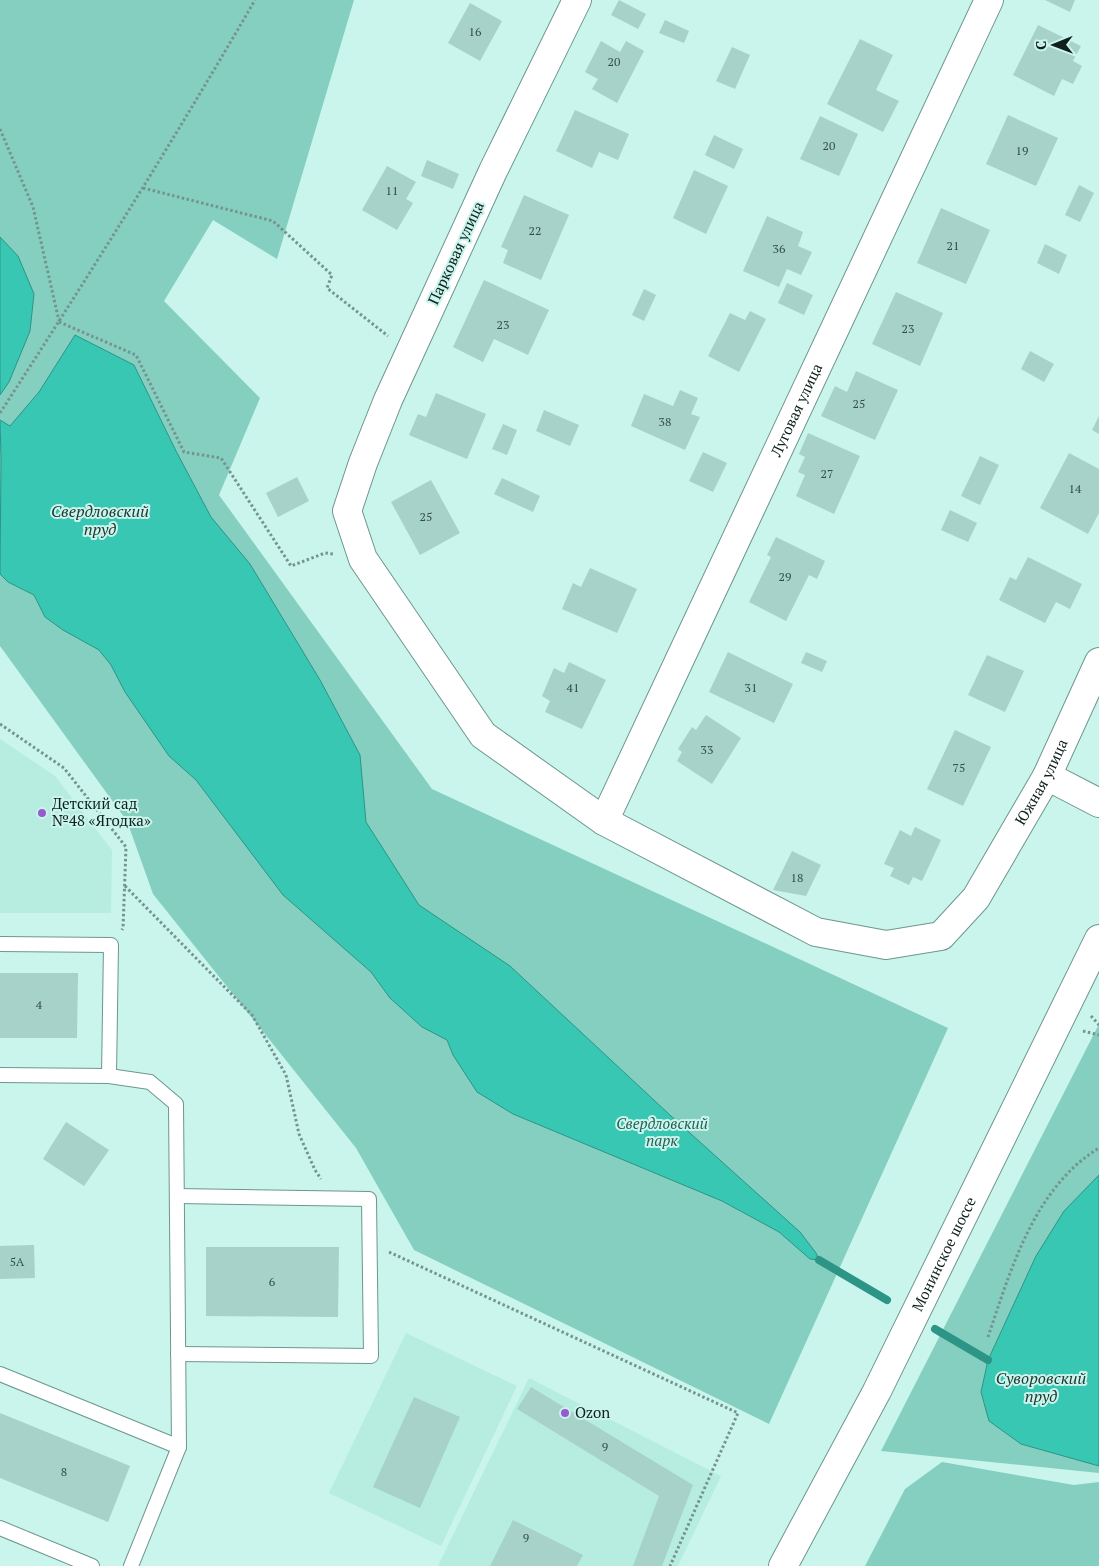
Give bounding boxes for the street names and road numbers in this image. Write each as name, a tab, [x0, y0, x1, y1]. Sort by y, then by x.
street label: Парковая улица	[422, 197, 488, 307]
street label: Луговая улица	[765, 359, 826, 460]
street label: Южная улица	[1010, 735, 1072, 828]
street label: Монинское шоссе	[907, 1193, 980, 1314]

